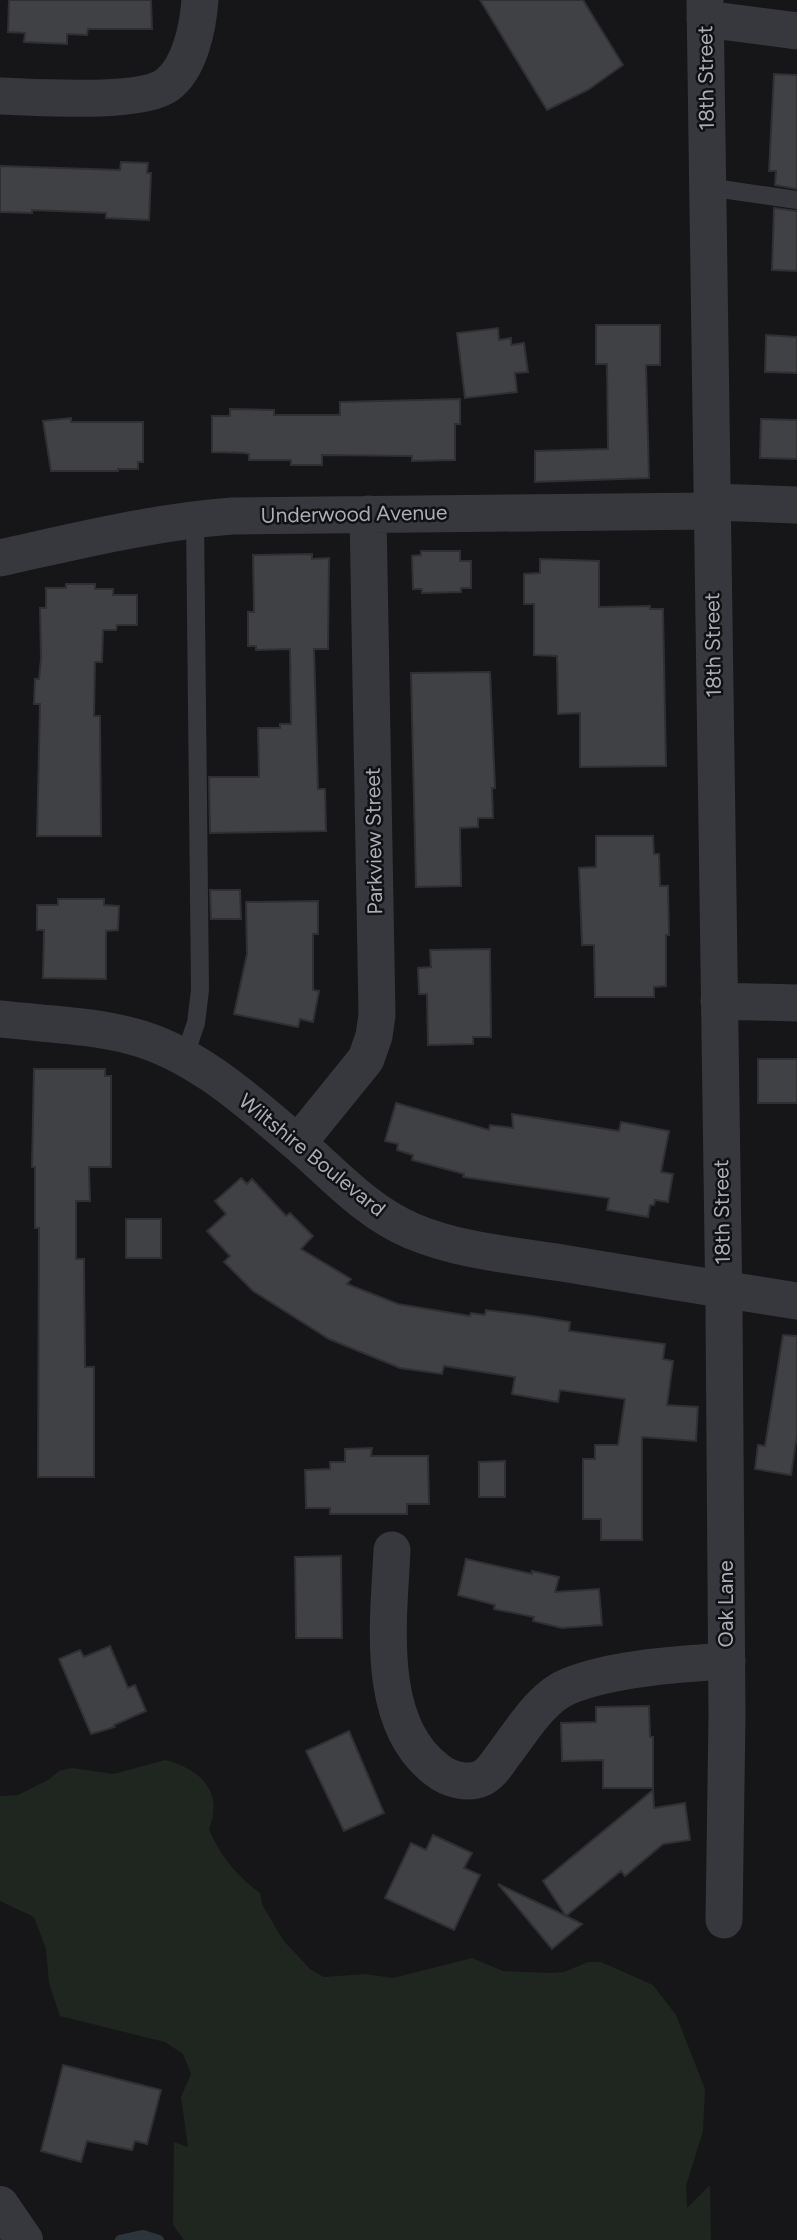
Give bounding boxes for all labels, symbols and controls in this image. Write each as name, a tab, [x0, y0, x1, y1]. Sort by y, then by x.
street label: 18th Street	[692, 25, 719, 131]
street label: Underwood Avenue	[261, 499, 447, 528]
street label: 18th Street	[699, 592, 726, 698]
street label: Parkview Street	[360, 767, 387, 915]
street label: Wiltshire Boulevard	[234, 1088, 391, 1221]
street label: 18th Street	[708, 1159, 735, 1265]
street label: Oak Lane	[713, 1560, 738, 1648]

